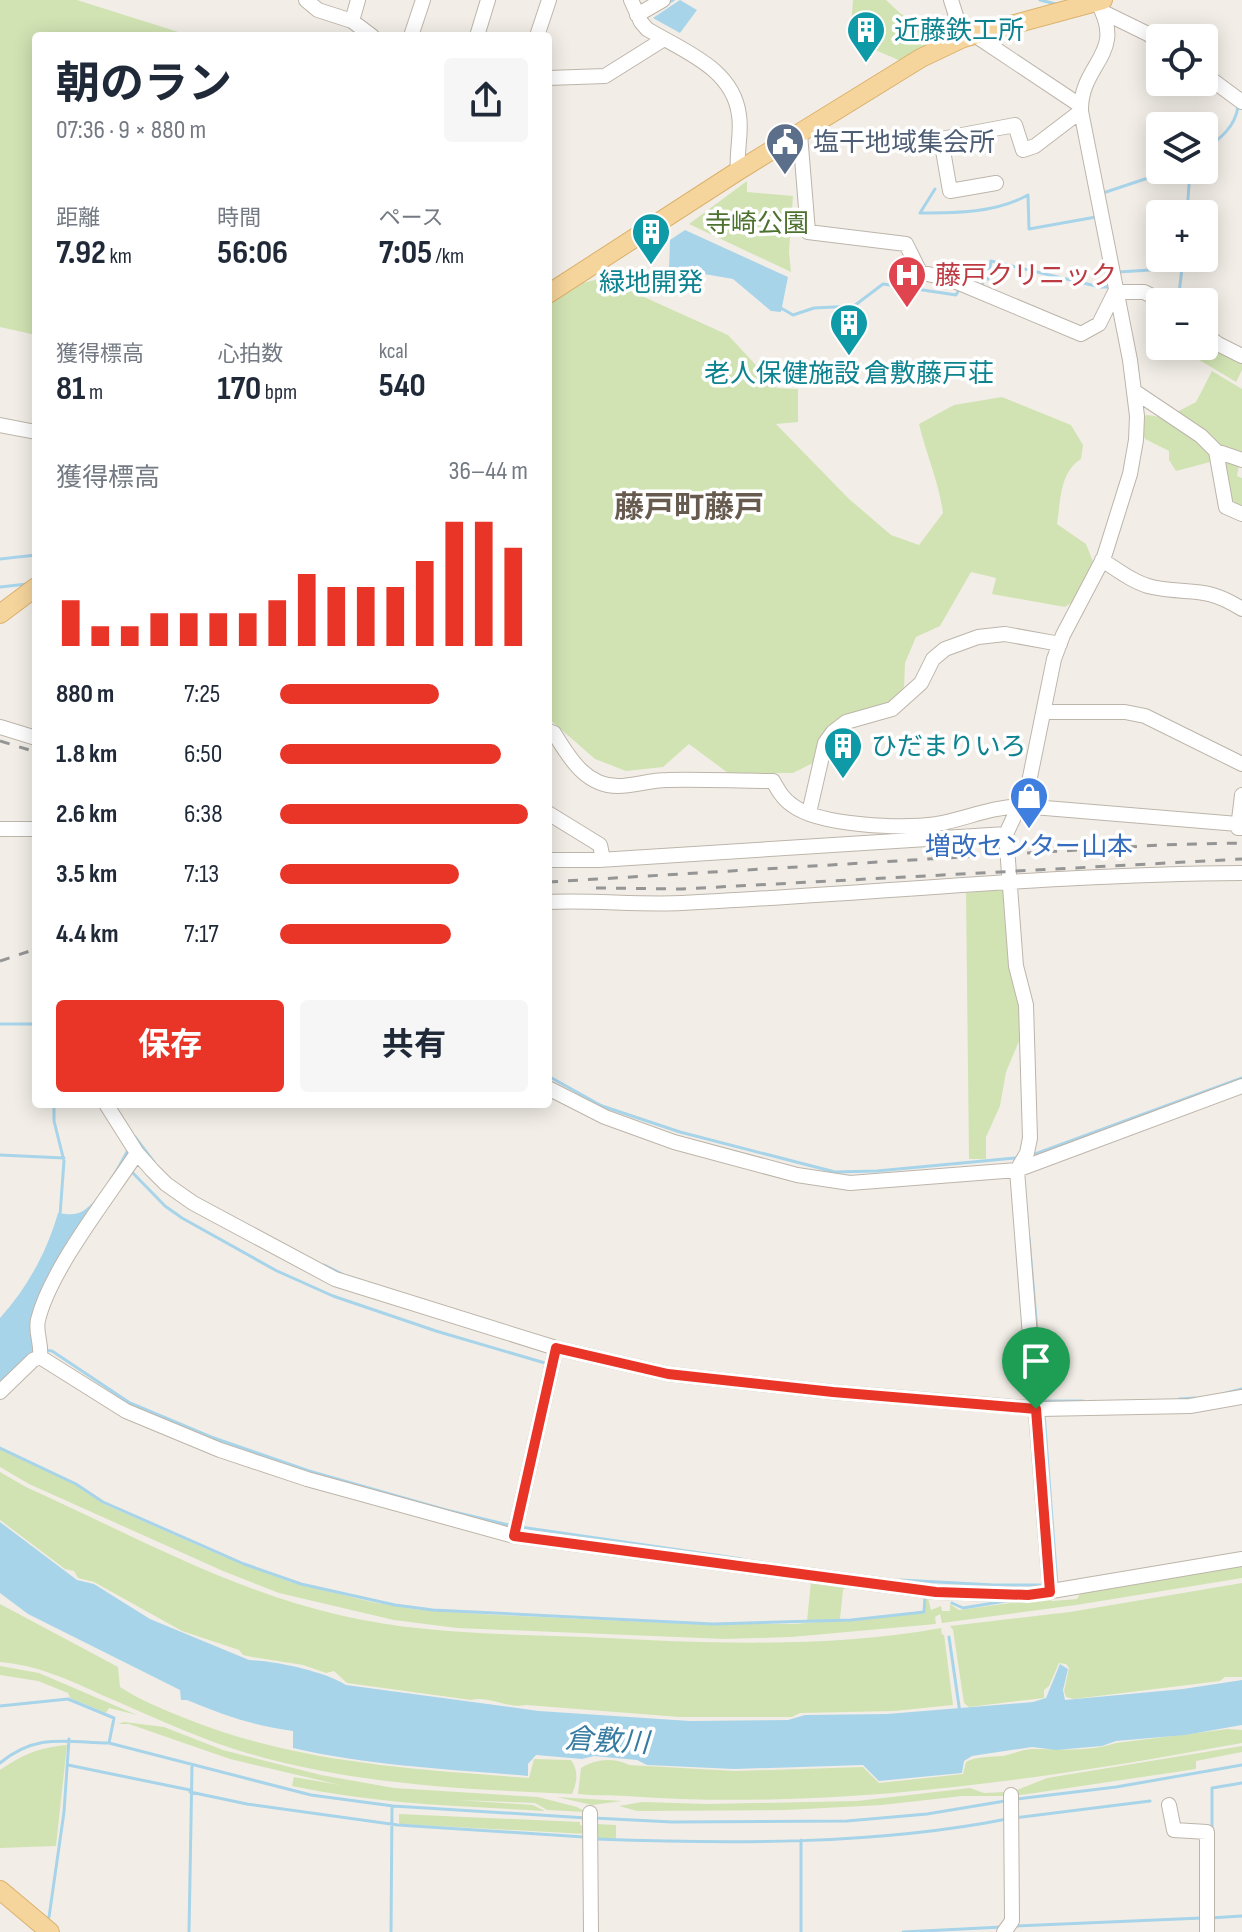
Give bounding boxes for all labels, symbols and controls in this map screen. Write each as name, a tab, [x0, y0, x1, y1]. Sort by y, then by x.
building icon: 近藤鉄工所	[845, 9, 887, 64]
place label: 近藤鉄工所	[894, 16, 1024, 47]
map controls	[1146, 24, 1218, 360]
button: locate	[1146, 24, 1218, 96]
text: 朝のラン	[56, 58, 232, 111]
button: share	[444, 58, 528, 142]
button: layers	[1146, 112, 1218, 184]
text: 07:36 · 9 × 880 m	[56, 115, 206, 146]
public building icon: 塩干地域集会所	[764, 121, 806, 176]
place label: 塩干地域集会所	[813, 128, 995, 159]
button: +	[1146, 200, 1218, 272]
text: 距離	[56, 205, 100, 232]
text: 時間	[217, 205, 261, 232]
text: ペース	[379, 205, 444, 232]
park label: 寺崎公園	[705, 209, 809, 240]
building icon: 緑地開発	[630, 211, 672, 266]
text: 7.92	[56, 232, 106, 273]
text: 56:06	[217, 232, 288, 273]
text: 7:05	[379, 232, 432, 273]
text: km	[106, 243, 132, 270]
text: /km	[432, 243, 464, 270]
hospital icon: 藤戸クリニック	[886, 254, 928, 309]
place label: 藤戸クリニック	[935, 261, 1117, 292]
place label: 緑地開発	[599, 268, 703, 299]
button: −	[1146, 288, 1218, 360]
building icon: 老人保健施設 倉敷藤戸荘	[828, 302, 870, 357]
text: kcal	[379, 338, 408, 365]
text: 獲得標高	[56, 341, 144, 368]
text: 心拍数	[217, 341, 283, 368]
place label: 老人保健施設 倉敷藤戸荘	[704, 359, 994, 390]
text: 540	[379, 365, 426, 406]
text: 81	[56, 368, 85, 409]
text: 170	[217, 368, 261, 409]
text: m	[85, 379, 103, 406]
text: bpm	[261, 379, 297, 406]
text: 36–44 m	[449, 456, 528, 487]
text: 獲得標高	[56, 463, 160, 494]
district label: 藤戸町藤戸	[614, 490, 764, 526]
text: 880 m	[56, 679, 114, 710]
text: 7:25	[184, 679, 220, 710]
building icon: ひだまりいろ	[822, 725, 864, 780]
place label: ひだまりいろ	[871, 732, 1026, 763]
text: 1.8 km	[56, 739, 117, 770]
text: 6:50	[184, 739, 222, 770]
shop icon: 増改センター山本	[1008, 775, 1050, 830]
text: 2.6 km	[56, 799, 117, 830]
text: 6:38	[184, 799, 223, 830]
place label: 増改センター山本	[925, 832, 1133, 863]
text: 3.5 km	[56, 859, 117, 890]
text: 7:13	[184, 859, 219, 890]
text: 4.4 km	[56, 919, 119, 950]
text: 7:17	[184, 919, 219, 950]
button: 保存	[56, 1000, 284, 1092]
button: 共有	[300, 1000, 528, 1092]
pin	[1002, 1327, 1070, 1409]
icon: arrive	[1014, 1339, 1058, 1383]
water label: 倉敷川	[564, 1723, 653, 1760]

